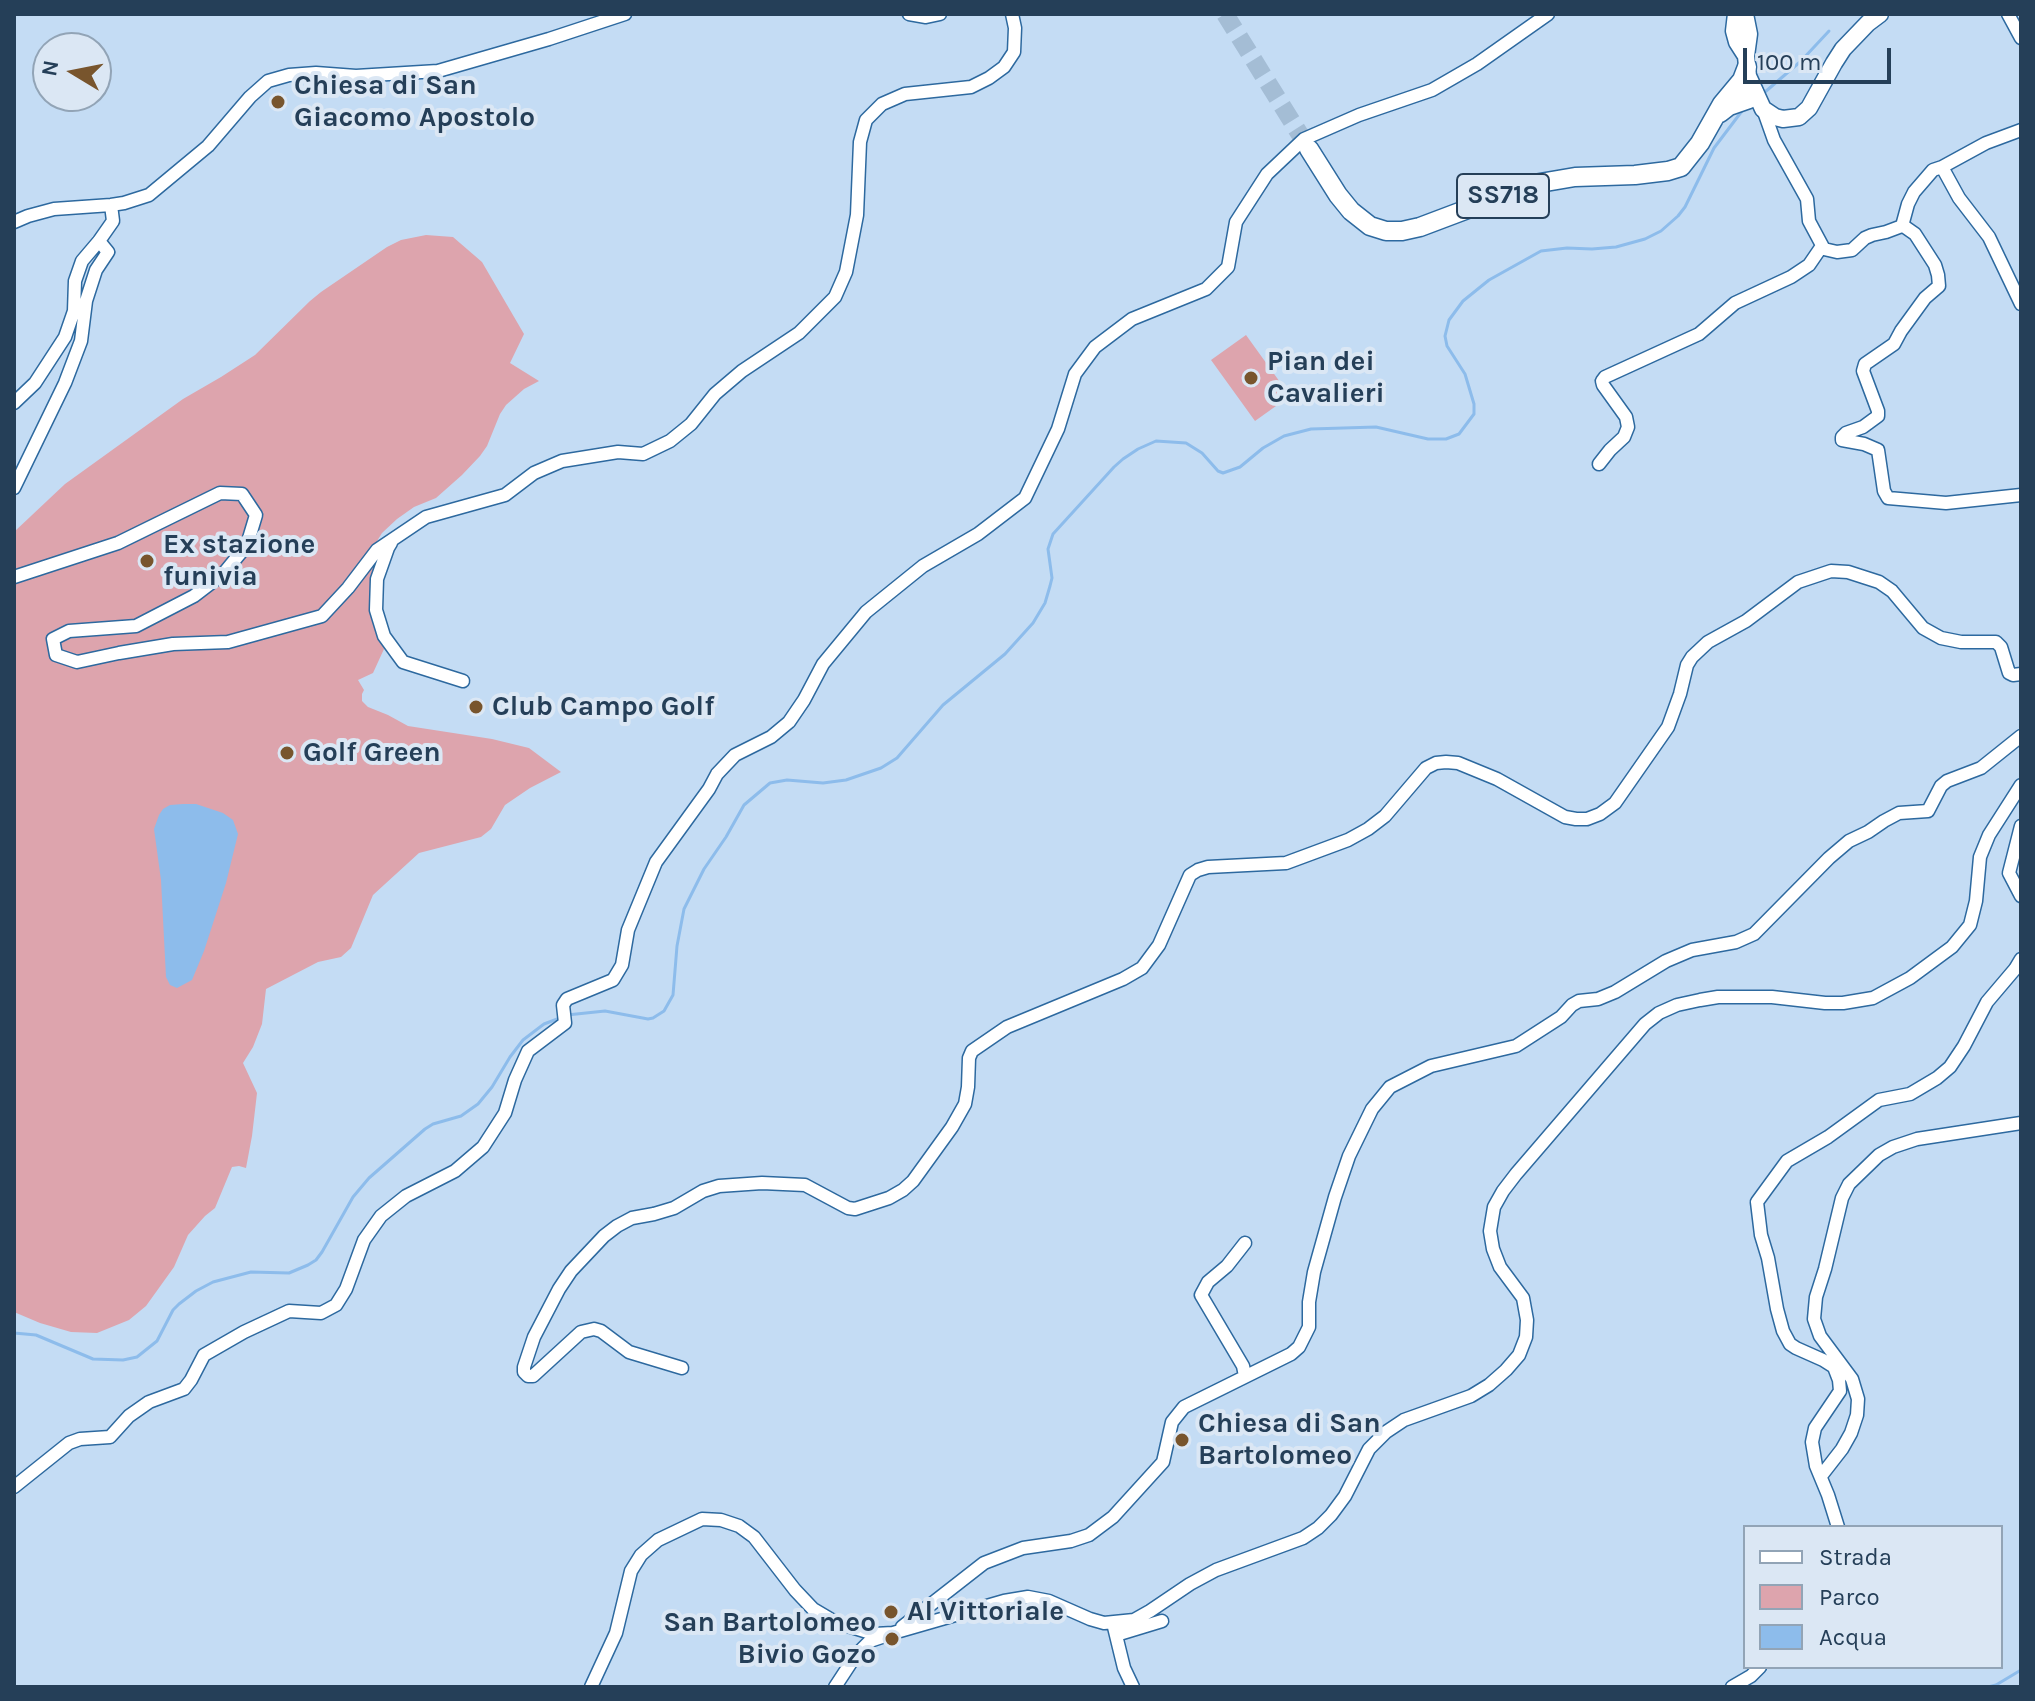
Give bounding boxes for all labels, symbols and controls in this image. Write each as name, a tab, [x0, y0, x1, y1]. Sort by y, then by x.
north arrow	[32, 32, 112, 112]
scale bar	[1747, 32, 1895, 82]
text: 100 m	[1757, 48, 1822, 76]
text: N	[36, 58, 65, 78]
place label: Chiesa di San Giacomo Apostolo	[294, 69, 535, 135]
marker: Chiesa di San Giacomo Apostolo	[269, 93, 287, 111]
road number: SS718	[1457, 174, 1549, 218]
place label: Pian dei Cavalieri	[1267, 345, 1385, 411]
marker: Pian dei Cavalieri	[1242, 369, 1260, 387]
place label: Ex stazione funivia	[163, 528, 315, 594]
marker: Ex stazione funivia	[138, 552, 156, 570]
place label: Club Campo Golf	[492, 690, 714, 724]
marker: Club Campo Golf	[467, 698, 485, 716]
place label: Golf Green	[303, 736, 441, 770]
marker: Golf Green	[278, 744, 296, 762]
place label: Chiesa di San Bartolomeo	[1198, 1407, 1381, 1473]
marker: Chiesa di San Bartolomeo	[1173, 1431, 1191, 1449]
legend	[1743, 1525, 2003, 1669]
text: Strada	[1819, 1543, 1892, 1571]
text: Parco	[1819, 1583, 1880, 1611]
place label: Al Vittoriale	[907, 1595, 1064, 1629]
marker: Al Vittoriale	[882, 1603, 900, 1621]
place label: San Bartolomeo Bivio Gozo	[663, 1606, 876, 1672]
text: Acqua	[1819, 1623, 1887, 1651]
marker: San Bartolomeo Bivio Gozo	[883, 1630, 901, 1648]

